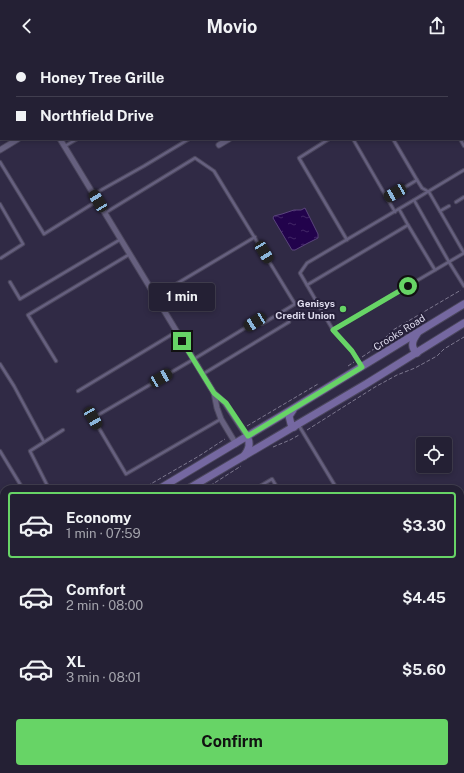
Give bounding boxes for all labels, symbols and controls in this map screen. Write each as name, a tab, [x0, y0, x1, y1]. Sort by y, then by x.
icon: back	[16, 15, 38, 37]
icon: share	[426, 15, 448, 37]
text: Movio	[207, 16, 257, 37]
text: Honey Tree Grille	[40, 69, 164, 86]
text: Northfield Drive	[40, 107, 154, 124]
car	[382, 182, 408, 204]
car	[87, 188, 109, 214]
car	[253, 239, 275, 265]
route start	[399, 277, 417, 295]
callout: 1 min	[149, 283, 215, 311]
text: 1 min	[166, 289, 198, 304]
place label: Genisys Credit Union	[275, 297, 335, 321]
marker: Genisys Credit Union	[338, 304, 348, 314]
car	[242, 311, 268, 333]
street label: Crooks Road	[371, 311, 427, 353]
route end	[173, 332, 191, 350]
car	[148, 367, 174, 389]
car	[82, 405, 104, 431]
map controls	[416, 437, 452, 473]
button: locate	[416, 437, 452, 473]
icon: car	[18, 507, 54, 543]
text: Economy	[66, 509, 131, 526]
text: $3.30	[402, 517, 446, 534]
text: 1 min · 07:59	[66, 526, 141, 541]
icon: car	[18, 579, 54, 615]
text: Comfort	[66, 581, 126, 598]
text: $4.45	[402, 589, 446, 606]
text: 2 min · 08:00	[66, 598, 143, 613]
icon: car	[18, 651, 54, 687]
text: XL	[66, 653, 85, 670]
text: $5.60	[402, 661, 446, 678]
text: 3 min · 08:01	[66, 670, 141, 685]
button: Confirm	[16, 719, 448, 765]

